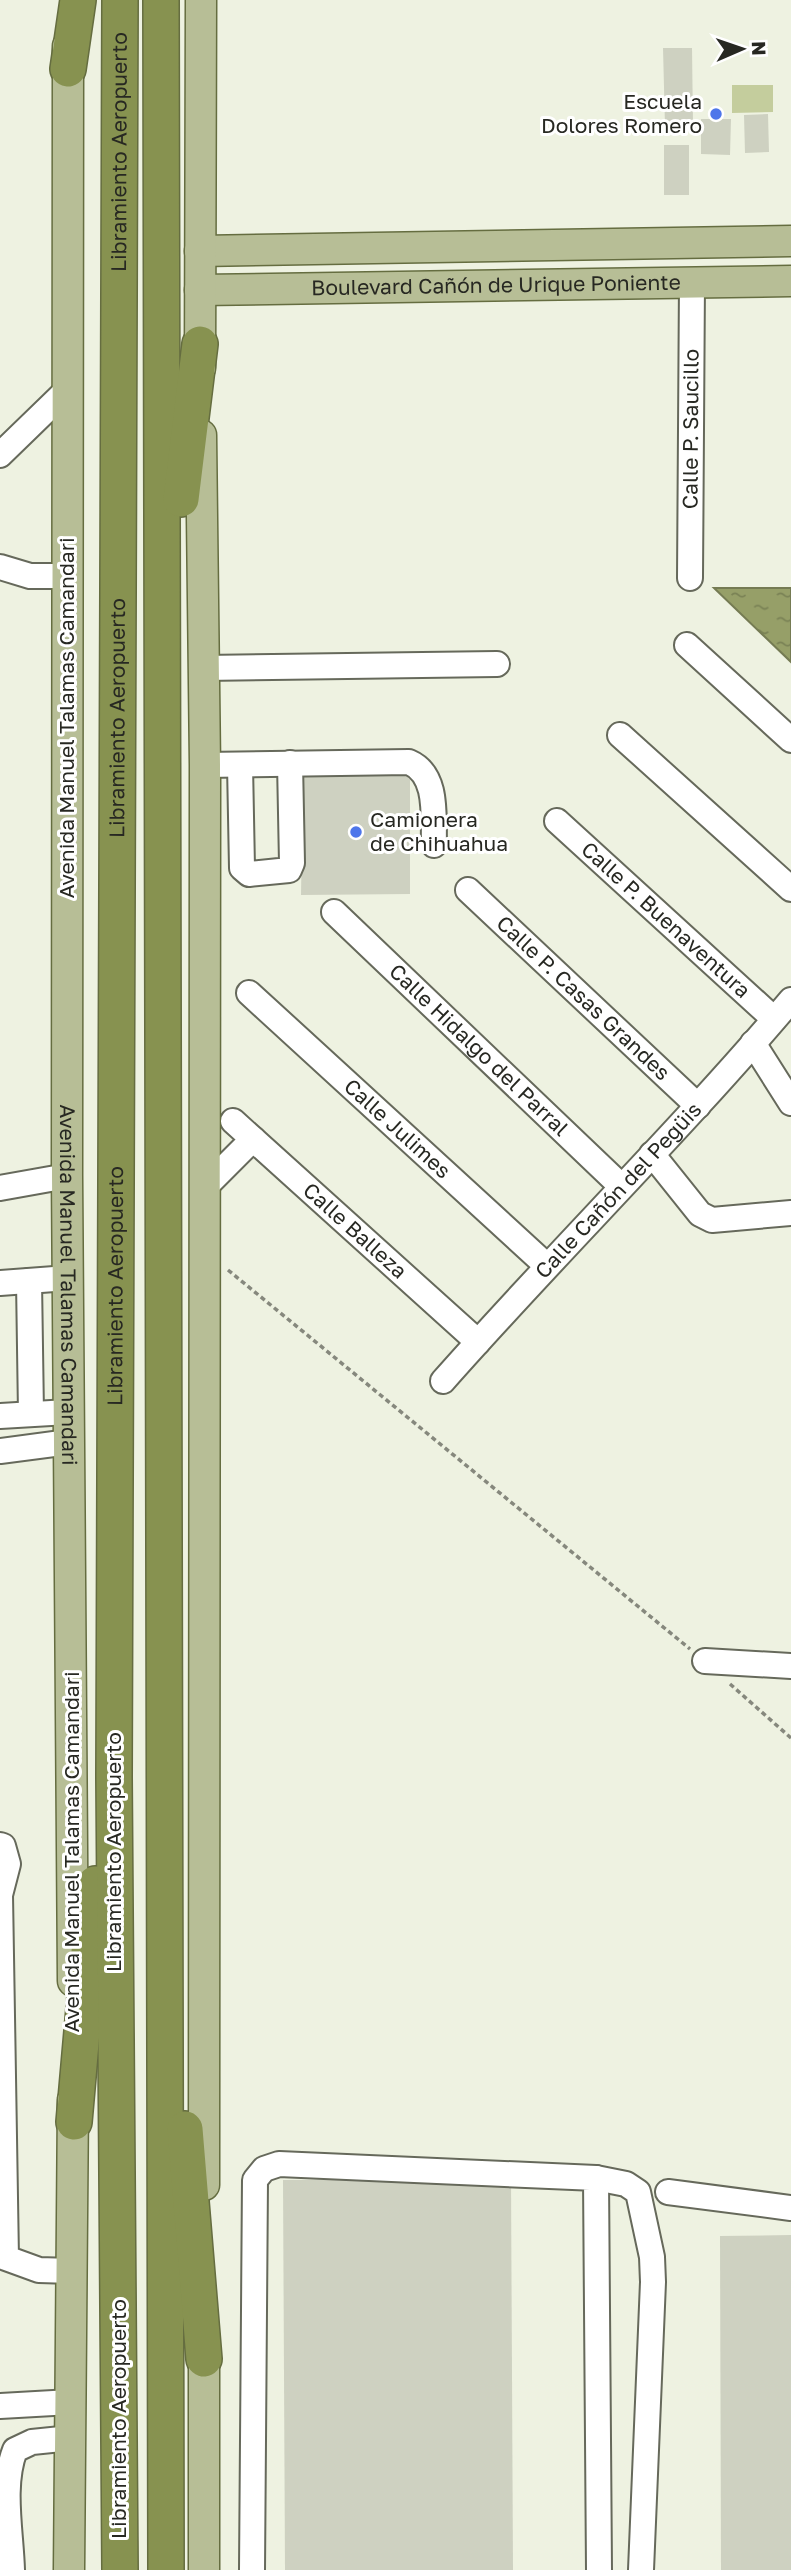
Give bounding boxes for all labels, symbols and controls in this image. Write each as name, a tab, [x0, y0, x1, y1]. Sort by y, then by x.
north arrow	[707, 14, 777, 84]
street label: Libramiento Aeropuerto	[105, 32, 132, 272]
text: N	[748, 41, 771, 56]
place label: Escuela Dolores Romero	[541, 88, 702, 138]
marker: Escuela Dolores Romero	[708, 106, 724, 122]
street label: Boulevard Cañón de Urique Poniente	[311, 269, 681, 300]
street label: Calle P. Saucillo	[676, 349, 704, 509]
street label: Avenida Manuel Talamas Camandari	[53, 537, 79, 899]
street label: Libramiento Aeropuerto	[103, 598, 130, 838]
place label: Camionera de Chihuahua	[370, 806, 508, 856]
marker: Camionera de Chihuahua	[348, 824, 364, 840]
street label: Calle P. Buenaventura	[576, 836, 756, 1003]
street label: Calle P. Casas Grandes	[492, 910, 676, 1085]
street label: Calle Hidalgo del Parral	[384, 958, 574, 1141]
street label: Calle Julimes	[339, 1073, 457, 1183]
street label: Calle Cañón del Pegüis	[529, 1096, 706, 1283]
street label: Avenida Manuel Talamas Camandari	[55, 1104, 83, 1466]
street label: Libramiento Aeropuerto	[101, 1166, 128, 1406]
street label: Calle Balleza	[298, 1177, 413, 1284]
street label: Avenida Manuel Talamas Camandari	[58, 1671, 84, 2033]
street label: Libramiento Aeropuerto	[100, 1732, 126, 1972]
street label: Libramiento Aeropuerto	[105, 2299, 131, 2539]

